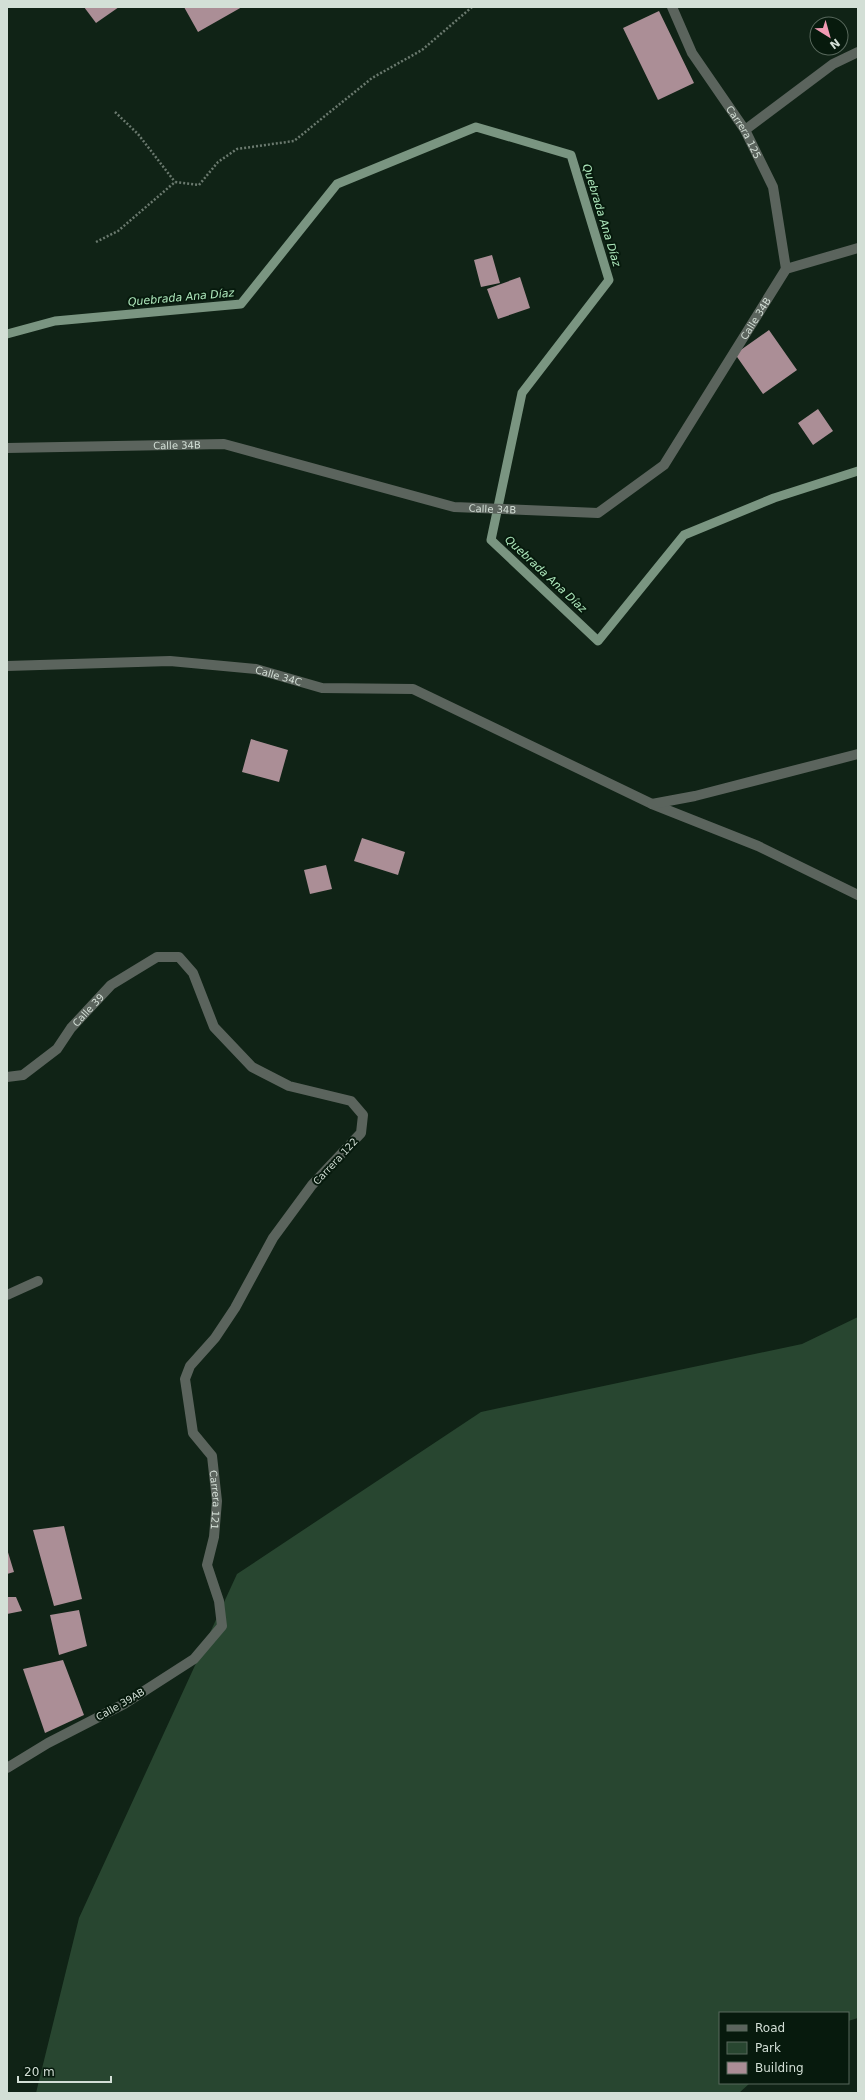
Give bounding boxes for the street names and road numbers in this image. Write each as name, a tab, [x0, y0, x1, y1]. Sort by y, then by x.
street label: Carrera 125	[724, 104, 763, 161]
street label: Calle 34B	[738, 295, 773, 342]
street label: Calle 34B	[153, 439, 201, 451]
street label: Calle 34B	[468, 503, 517, 516]
street label: Calle 34C	[254, 664, 303, 688]
street label: Calle 39	[70, 991, 106, 1029]
street label: Carrera 122	[311, 1136, 360, 1187]
street label: Carrera 121	[208, 1470, 222, 1530]
street label: Calle 39AB	[94, 1686, 147, 1723]

